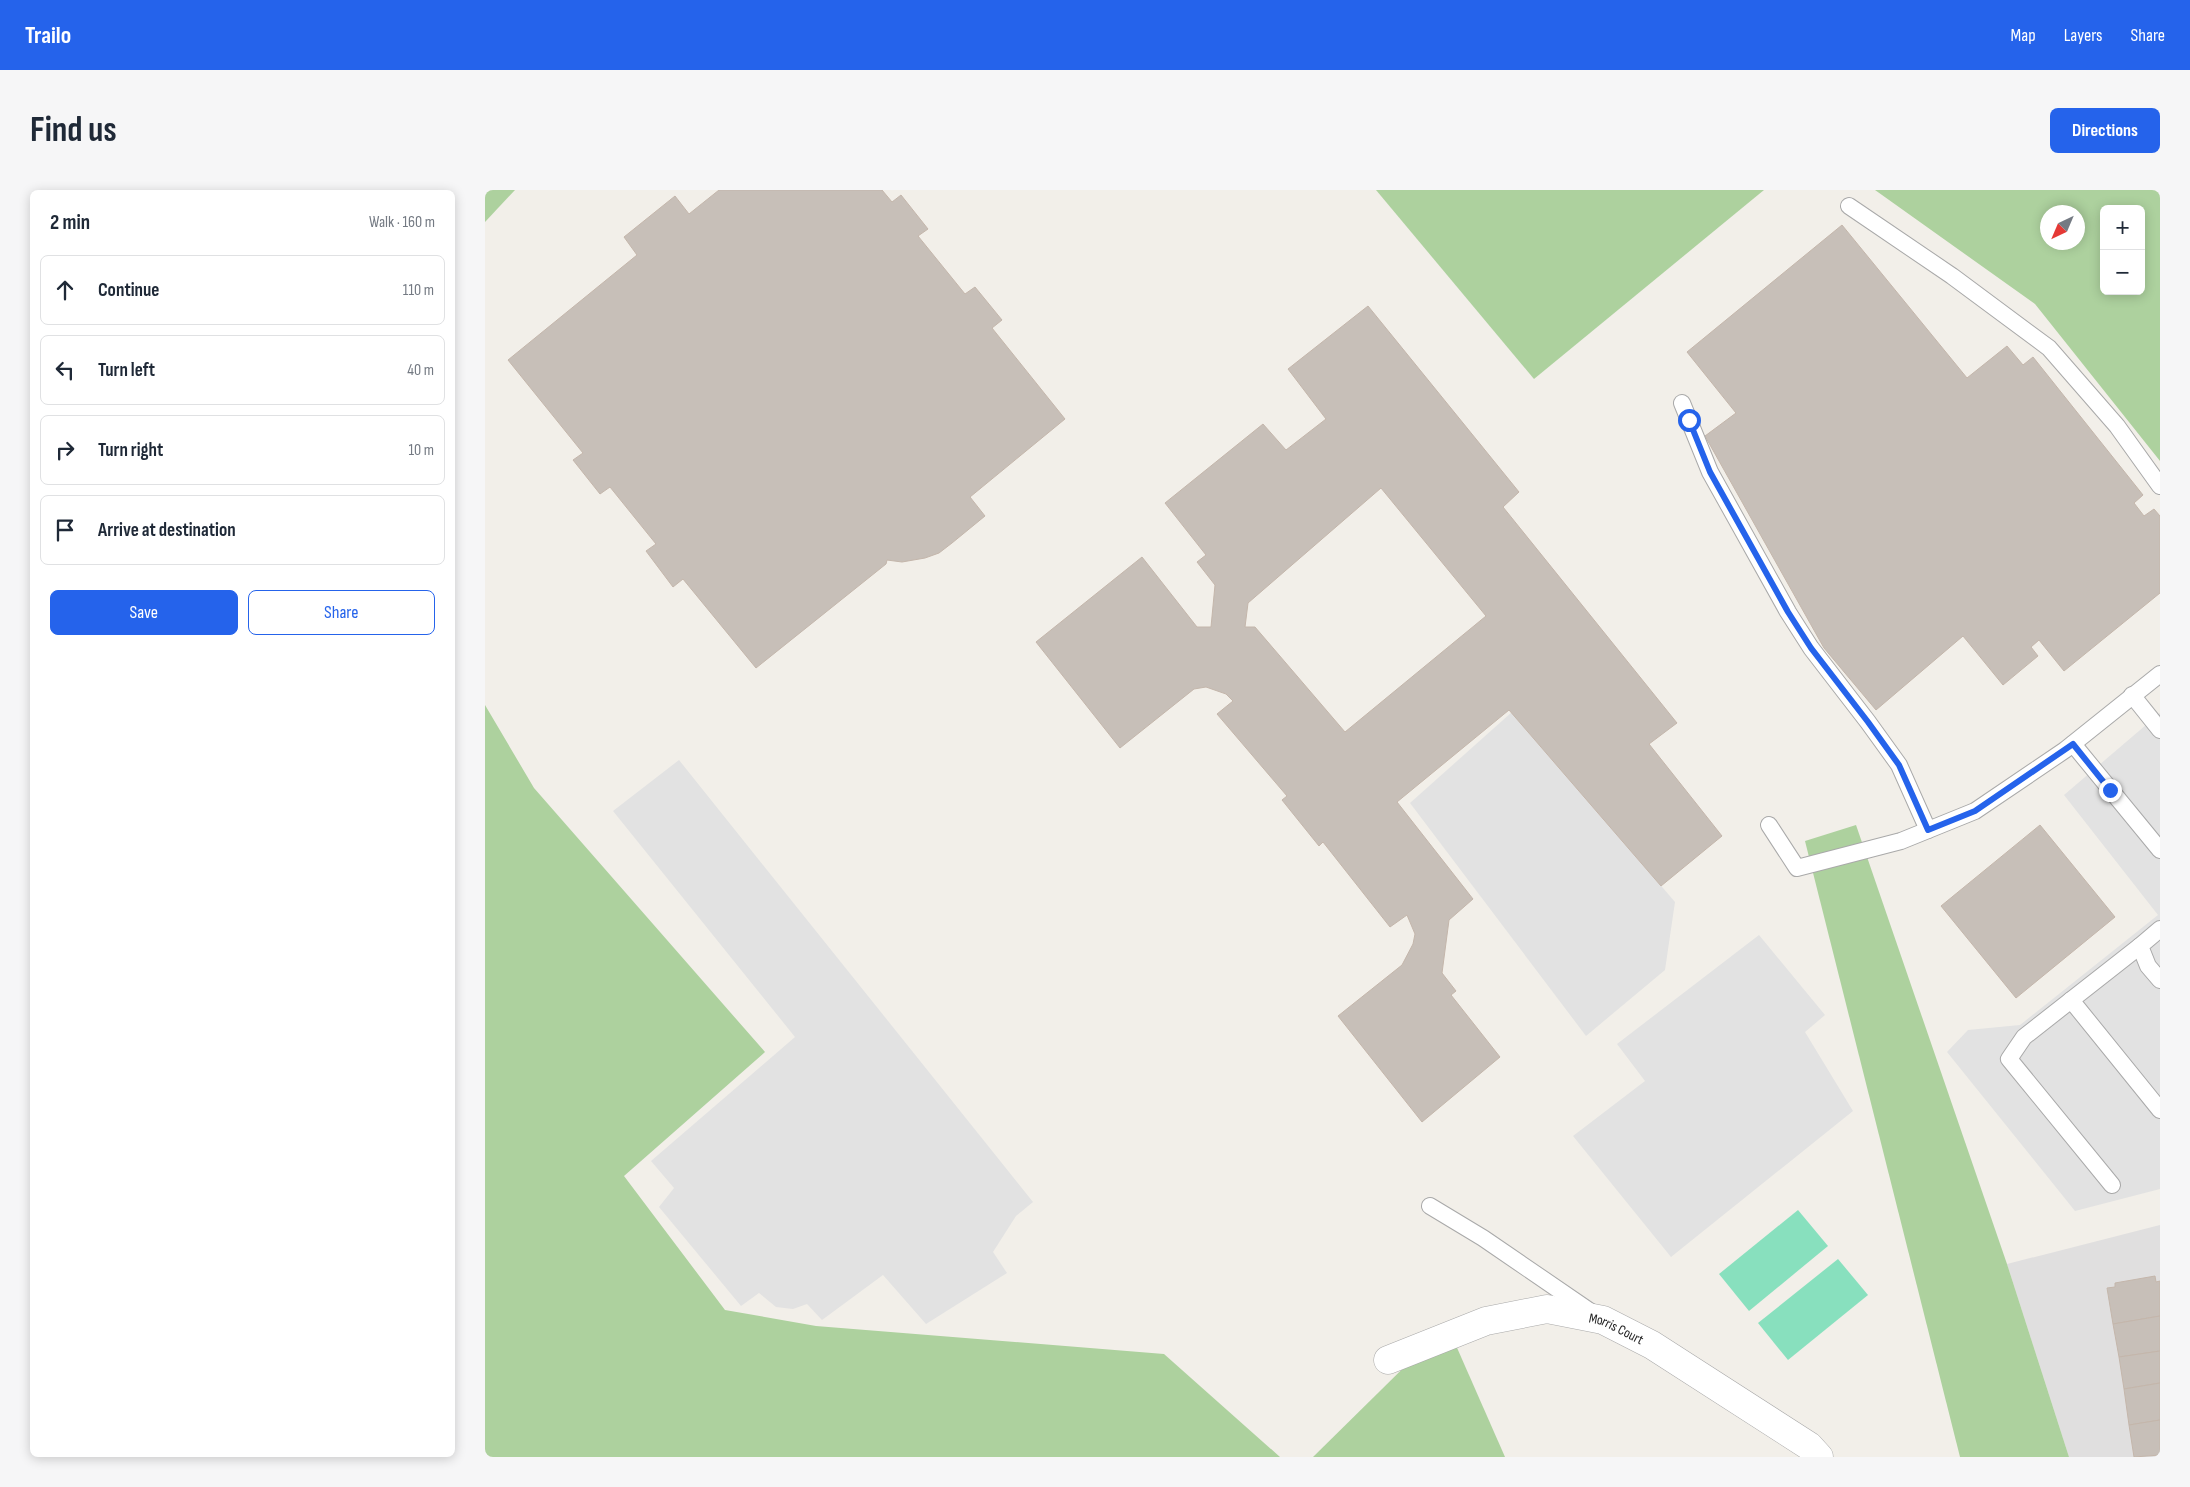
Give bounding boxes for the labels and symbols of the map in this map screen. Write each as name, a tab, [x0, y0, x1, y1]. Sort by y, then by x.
north arrow	[2040, 205, 2085, 250]
route start	[1678, 409, 1701, 432]
route end	[2099, 779, 2122, 802]
street label: Morris Court	[1587, 1309, 1647, 1348]

